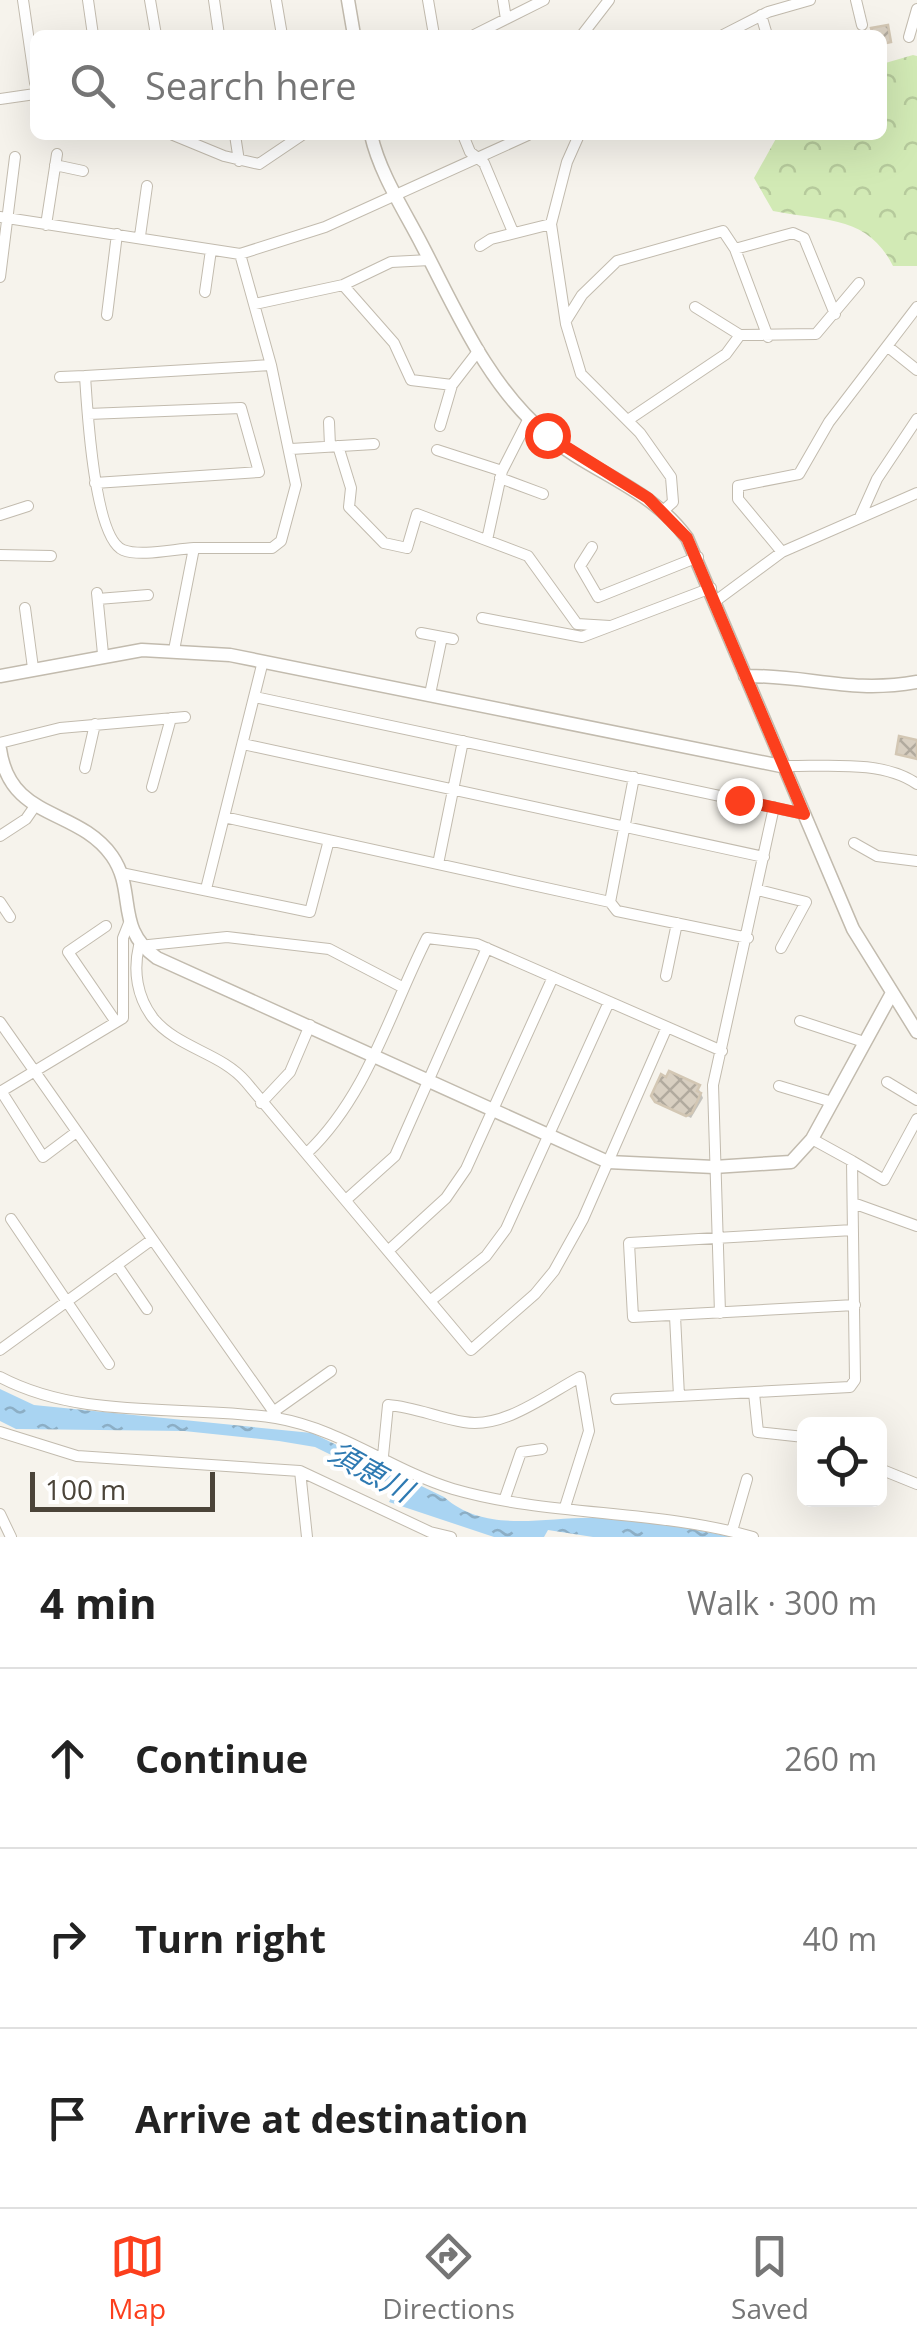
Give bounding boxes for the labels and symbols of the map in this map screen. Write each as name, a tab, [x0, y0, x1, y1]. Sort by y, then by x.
route start	[525, 413, 571, 459]
route end	[717, 778, 763, 824]
water label: 須恵川	[322, 1431, 423, 1512]
scale bar	[30, 1467, 215, 1512]

